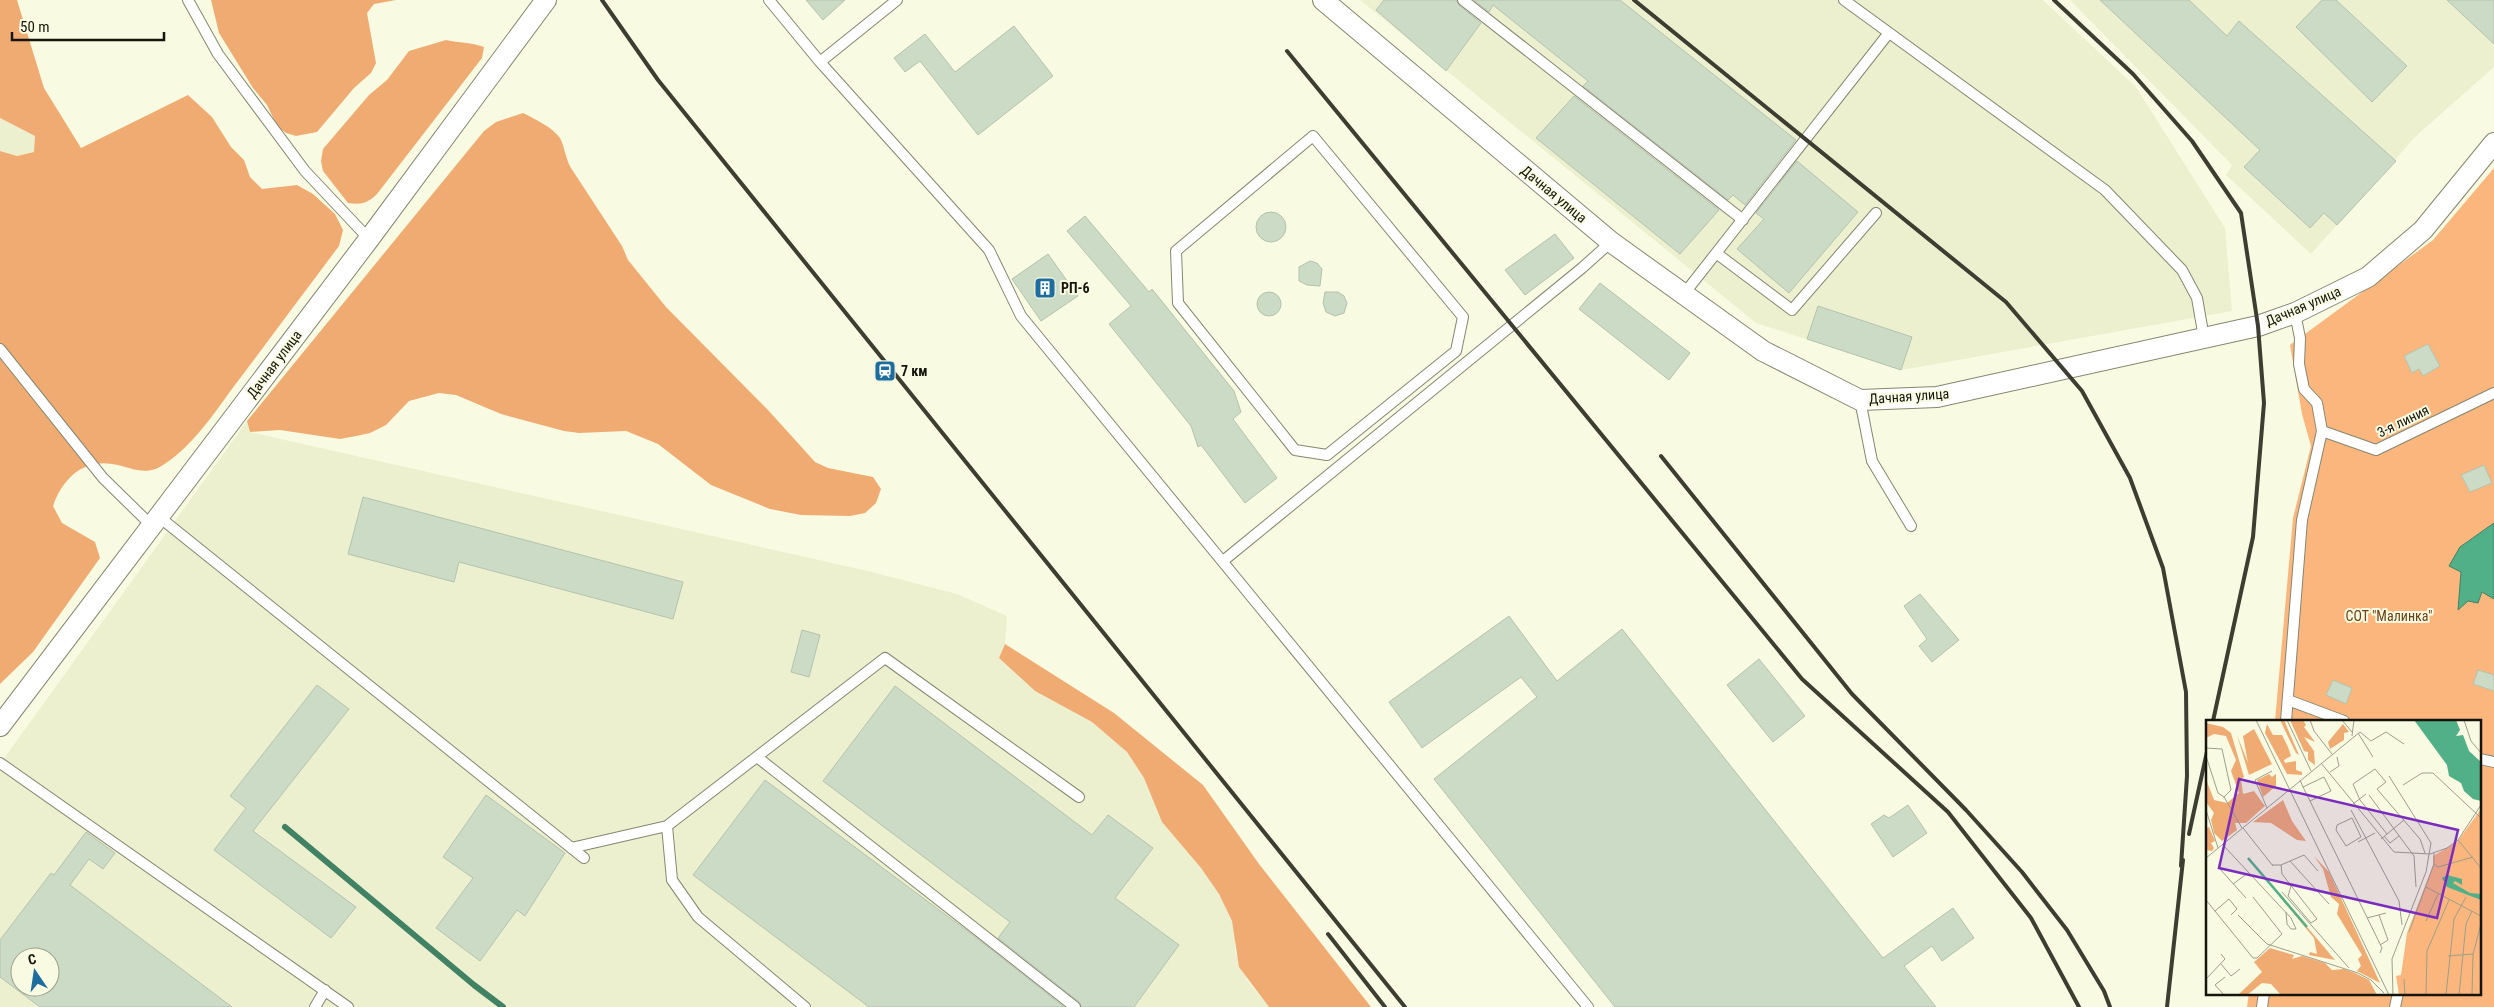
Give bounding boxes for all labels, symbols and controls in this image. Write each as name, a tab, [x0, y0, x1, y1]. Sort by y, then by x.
scale bar	[12, 10, 165, 42]
text: 50 m	[20, 18, 50, 36]
street label: Дачная улица	[1518, 162, 1590, 226]
building icon: РП-6	[1033, 276, 1057, 300]
place label: РП-6	[1061, 280, 1090, 296]
street label: Дачная улица	[2263, 283, 2343, 329]
street label: Дачная улица	[243, 327, 305, 401]
station icon: 7 км	[873, 359, 897, 383]
place label: 7 км	[901, 363, 928, 379]
street label: Дачная улица	[1868, 385, 1950, 407]
street label: 3-я линия	[2374, 402, 2432, 440]
park label: СОТ "Малинка"	[2345, 608, 2433, 624]
inset map	[2206, 720, 2482, 994]
north arrow	[10, 947, 60, 997]
text: С	[26, 951, 38, 968]

